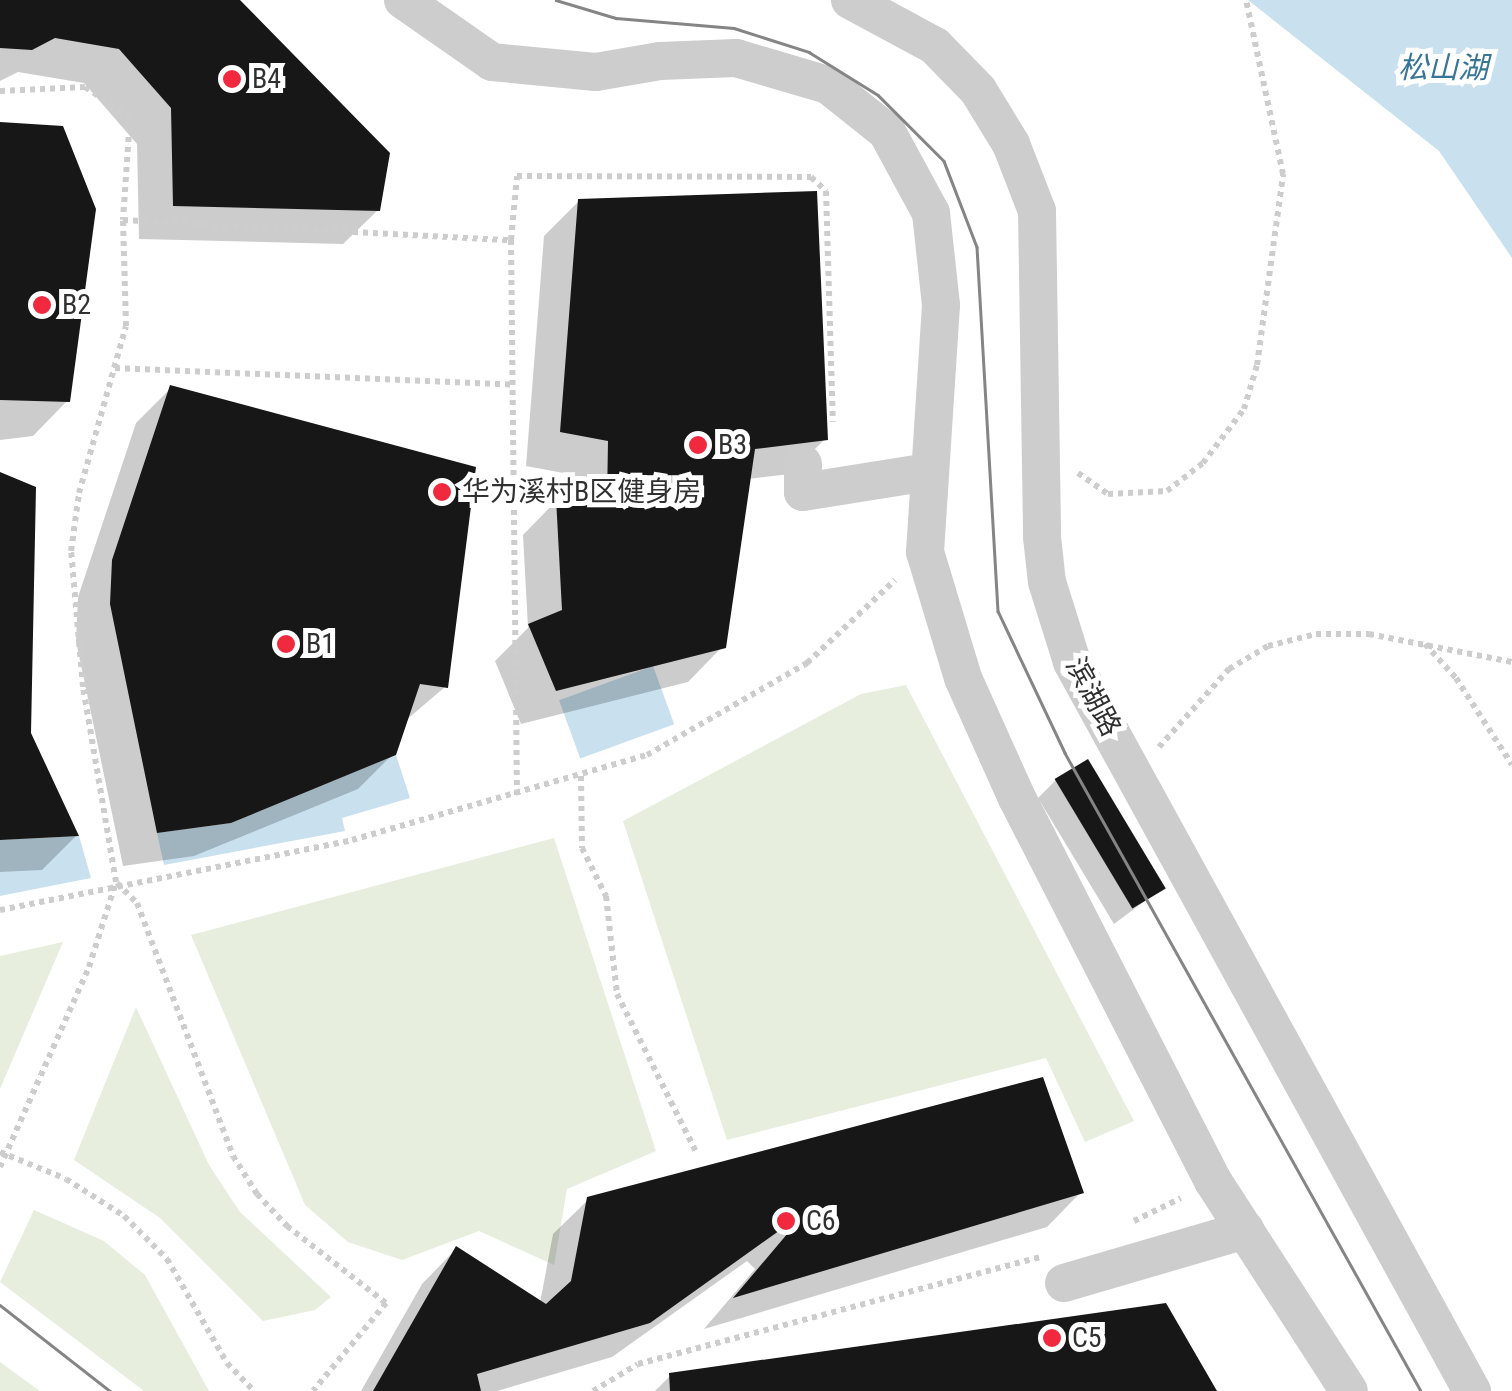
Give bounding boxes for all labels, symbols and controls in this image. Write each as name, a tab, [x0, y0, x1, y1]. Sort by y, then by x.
water label: 松山湖	[1398, 50, 1488, 86]
place label: B4	[252, 62, 281, 96]
marker: B4	[221, 68, 243, 90]
place label: B2	[62, 288, 91, 322]
marker: B2	[31, 294, 53, 316]
place label: B3	[718, 428, 747, 462]
marker: B3	[687, 434, 709, 456]
place label: 华为溪村B区健身房	[462, 475, 701, 509]
marker: 华为溪村B区健身房	[431, 481, 453, 503]
place label: B1	[306, 627, 335, 661]
marker: B1	[275, 633, 297, 655]
street label: 滨湖路	[1058, 652, 1128, 742]
place label: C6	[806, 1204, 836, 1238]
marker: C6	[775, 1210, 797, 1232]
place label: C5	[1072, 1321, 1102, 1355]
marker: C5	[1041, 1327, 1063, 1349]

